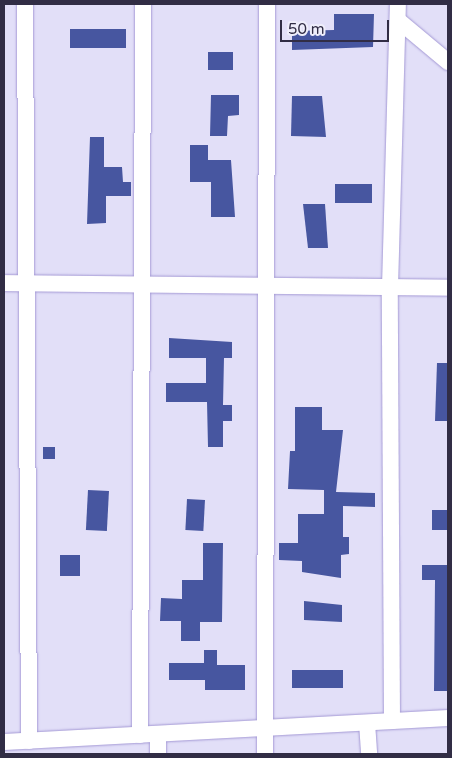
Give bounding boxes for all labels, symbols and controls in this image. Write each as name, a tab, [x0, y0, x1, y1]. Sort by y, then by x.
scale bar	[282, 10, 391, 42]
text: 50 m	[288, 20, 325, 38]

